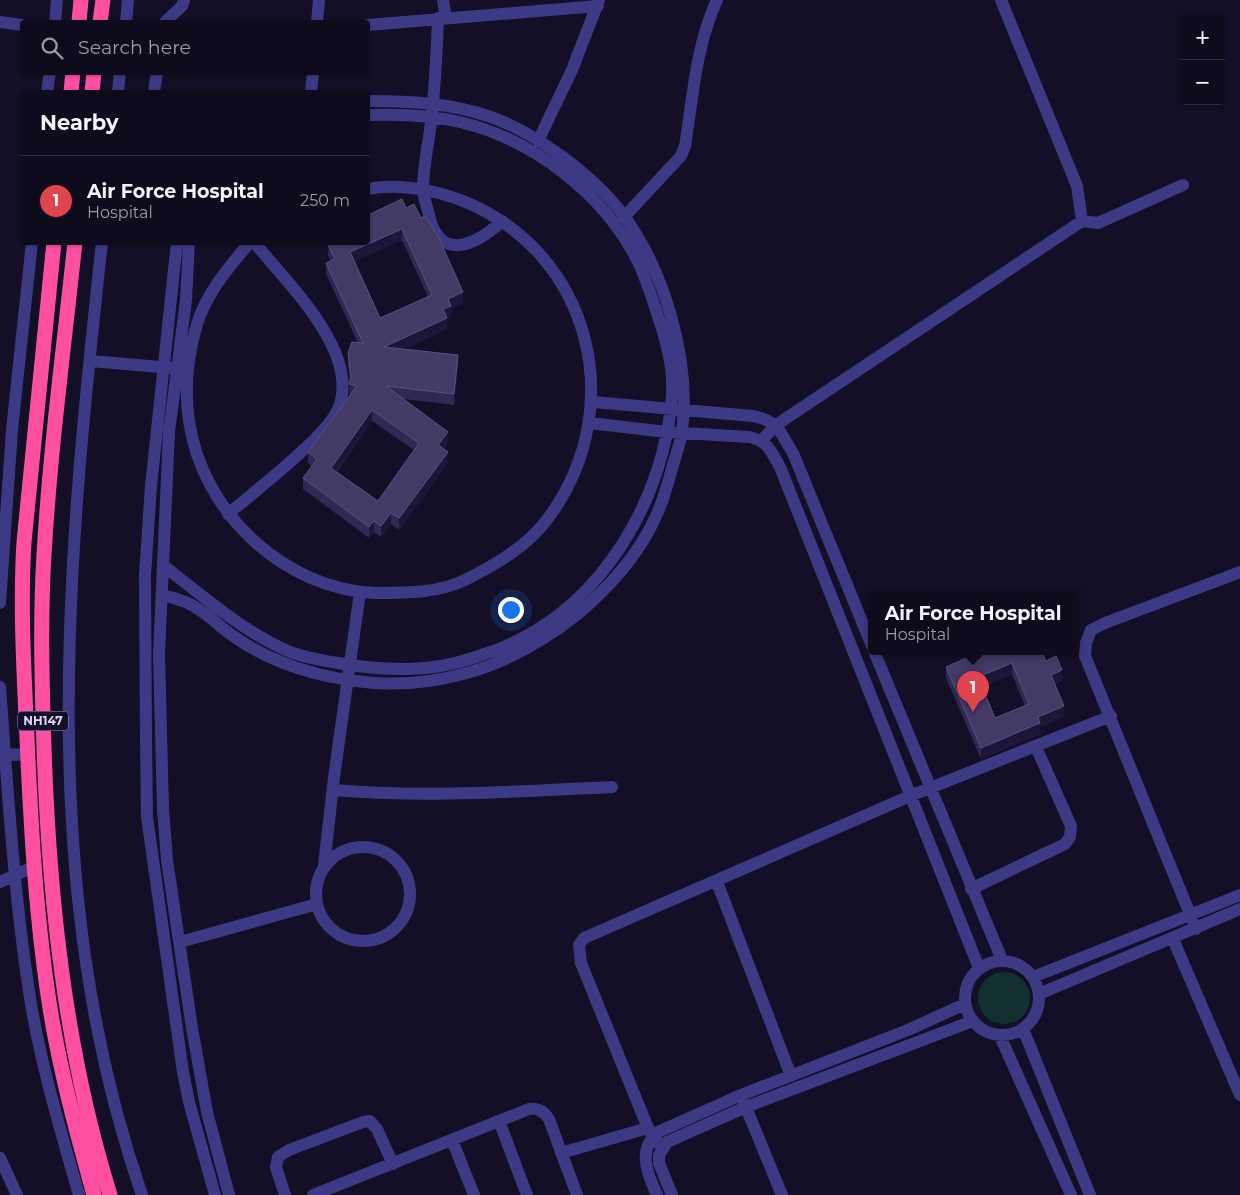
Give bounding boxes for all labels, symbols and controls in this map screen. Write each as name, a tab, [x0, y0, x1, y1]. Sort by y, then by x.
map controls	[1180, 15, 1225, 105]
button: +	[1180, 15, 1225, 60]
search box	[20, 20, 370, 75]
icon: search	[38, 34, 66, 62]
text: Search here	[78, 36, 191, 59]
button: −	[1180, 60, 1225, 105]
text: Nearby	[40, 110, 119, 135]
text: Air Force Hospital	[87, 180, 264, 203]
text: 1	[53, 191, 59, 210]
text: 250 m	[300, 191, 350, 210]
text: Hospital	[87, 203, 153, 222]
popup	[868, 590, 1078, 655]
your location	[498, 597, 524, 623]
text: Air Force Hospital	[885, 602, 1061, 625]
text: Hospital	[885, 625, 950, 644]
pin: 1	[957, 671, 989, 712]
road number: NH147	[18, 711, 68, 730]

